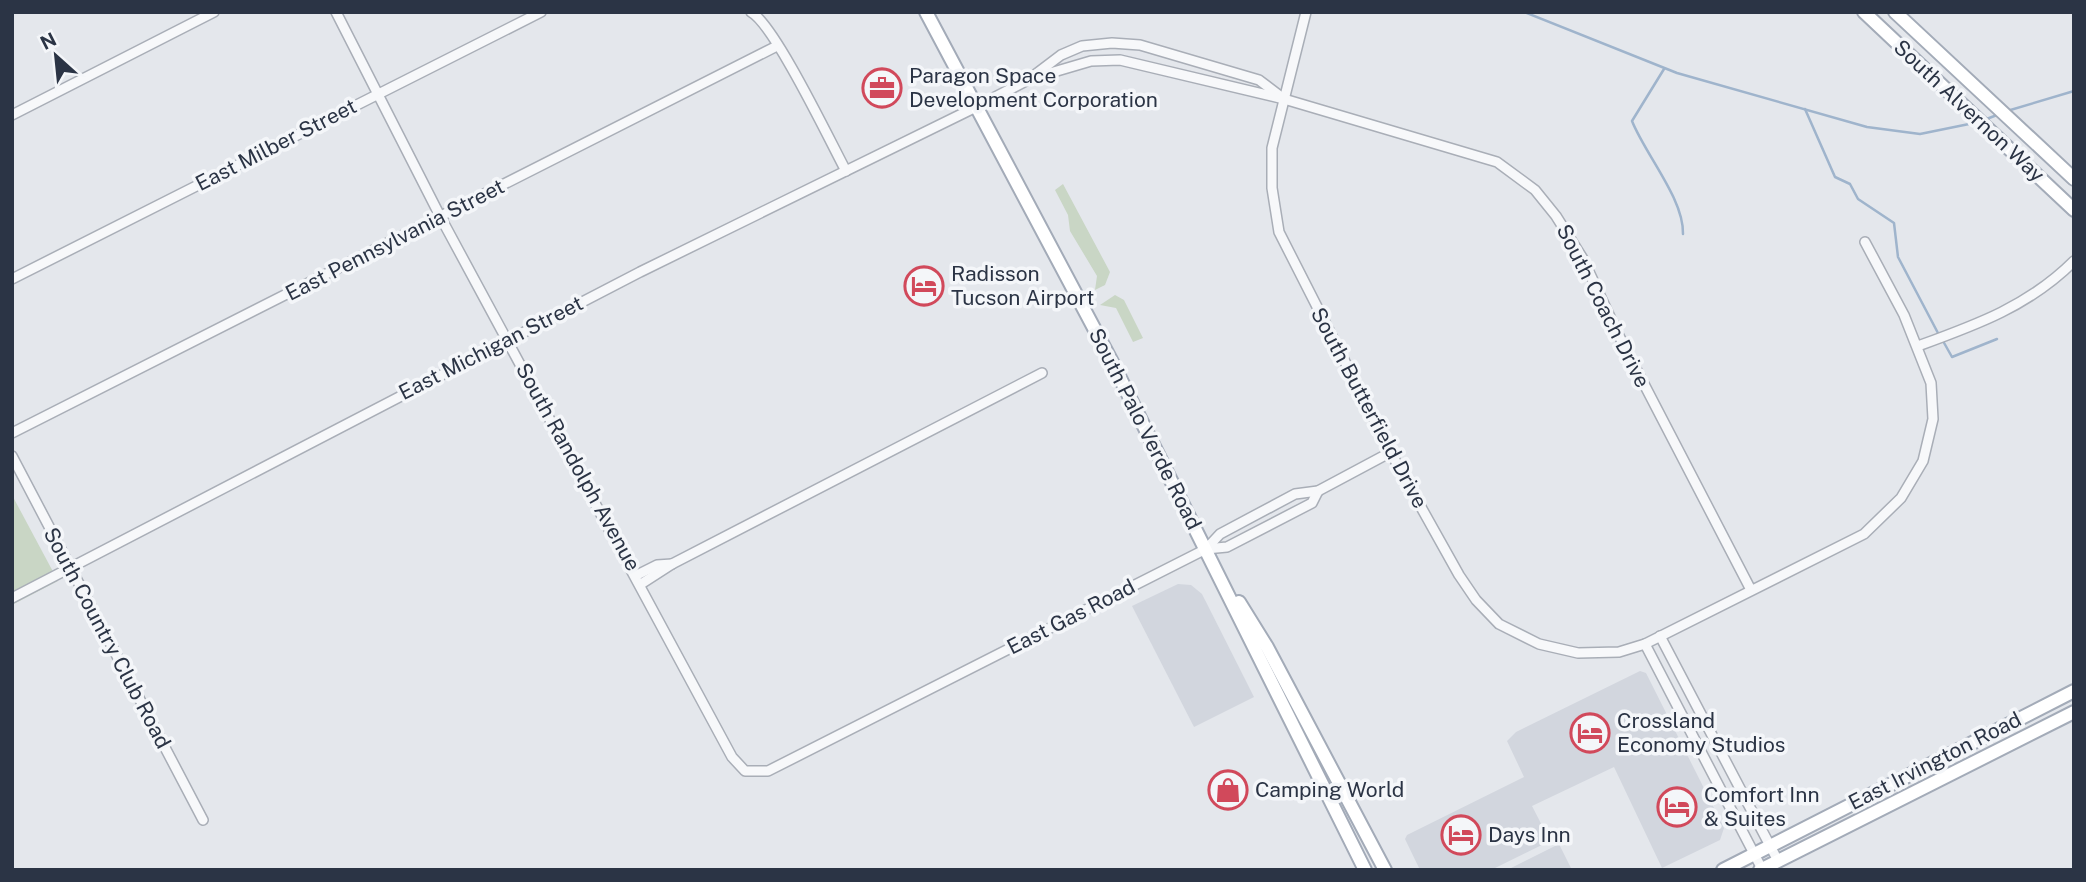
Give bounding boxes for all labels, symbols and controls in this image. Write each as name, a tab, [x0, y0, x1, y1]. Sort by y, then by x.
north arrow	[21, 21, 91, 91]
text: N	[37, 28, 60, 54]
street label: South Alvernon Way	[1889, 34, 2050, 187]
place label: Paragon Space Development Corporation	[909, 63, 1158, 112]
office icon: Paragon Space Development Corporation	[861, 67, 903, 109]
street label: East Milber Street	[191, 93, 360, 196]
street label: East Pennsylvania Street	[281, 173, 508, 306]
street label: South Coach Drive	[1551, 220, 1655, 392]
place label: Radisson Tucson Airport	[951, 261, 1094, 310]
hotel icon: Radisson Tucson Airport	[903, 265, 945, 307]
street label: East Michigan Street	[395, 290, 587, 405]
street label: South Butterfield Drive	[1306, 303, 1433, 512]
street label: South Palo Verde Road	[1084, 324, 1207, 534]
street label: South Randolph Avenue	[511, 358, 646, 575]
street label: South Country Club Road	[38, 523, 176, 753]
street label: East Gas Road	[1003, 574, 1139, 660]
street label: East Irvington Road	[1844, 706, 2025, 815]
place label: Crossland Economy Studios	[1617, 708, 1785, 757]
hotel icon: Crossland Economy Studios	[1569, 712, 1611, 754]
shop icon: Camping World	[1207, 769, 1249, 811]
place label: Camping World	[1255, 777, 1404, 802]
place label: Comfort Inn & Suites	[1704, 782, 1820, 831]
hotel icon: Comfort Inn & Suites	[1656, 786, 1698, 828]
hotel icon: Days Inn	[1440, 814, 1482, 856]
place label: Days Inn	[1488, 822, 1571, 847]

